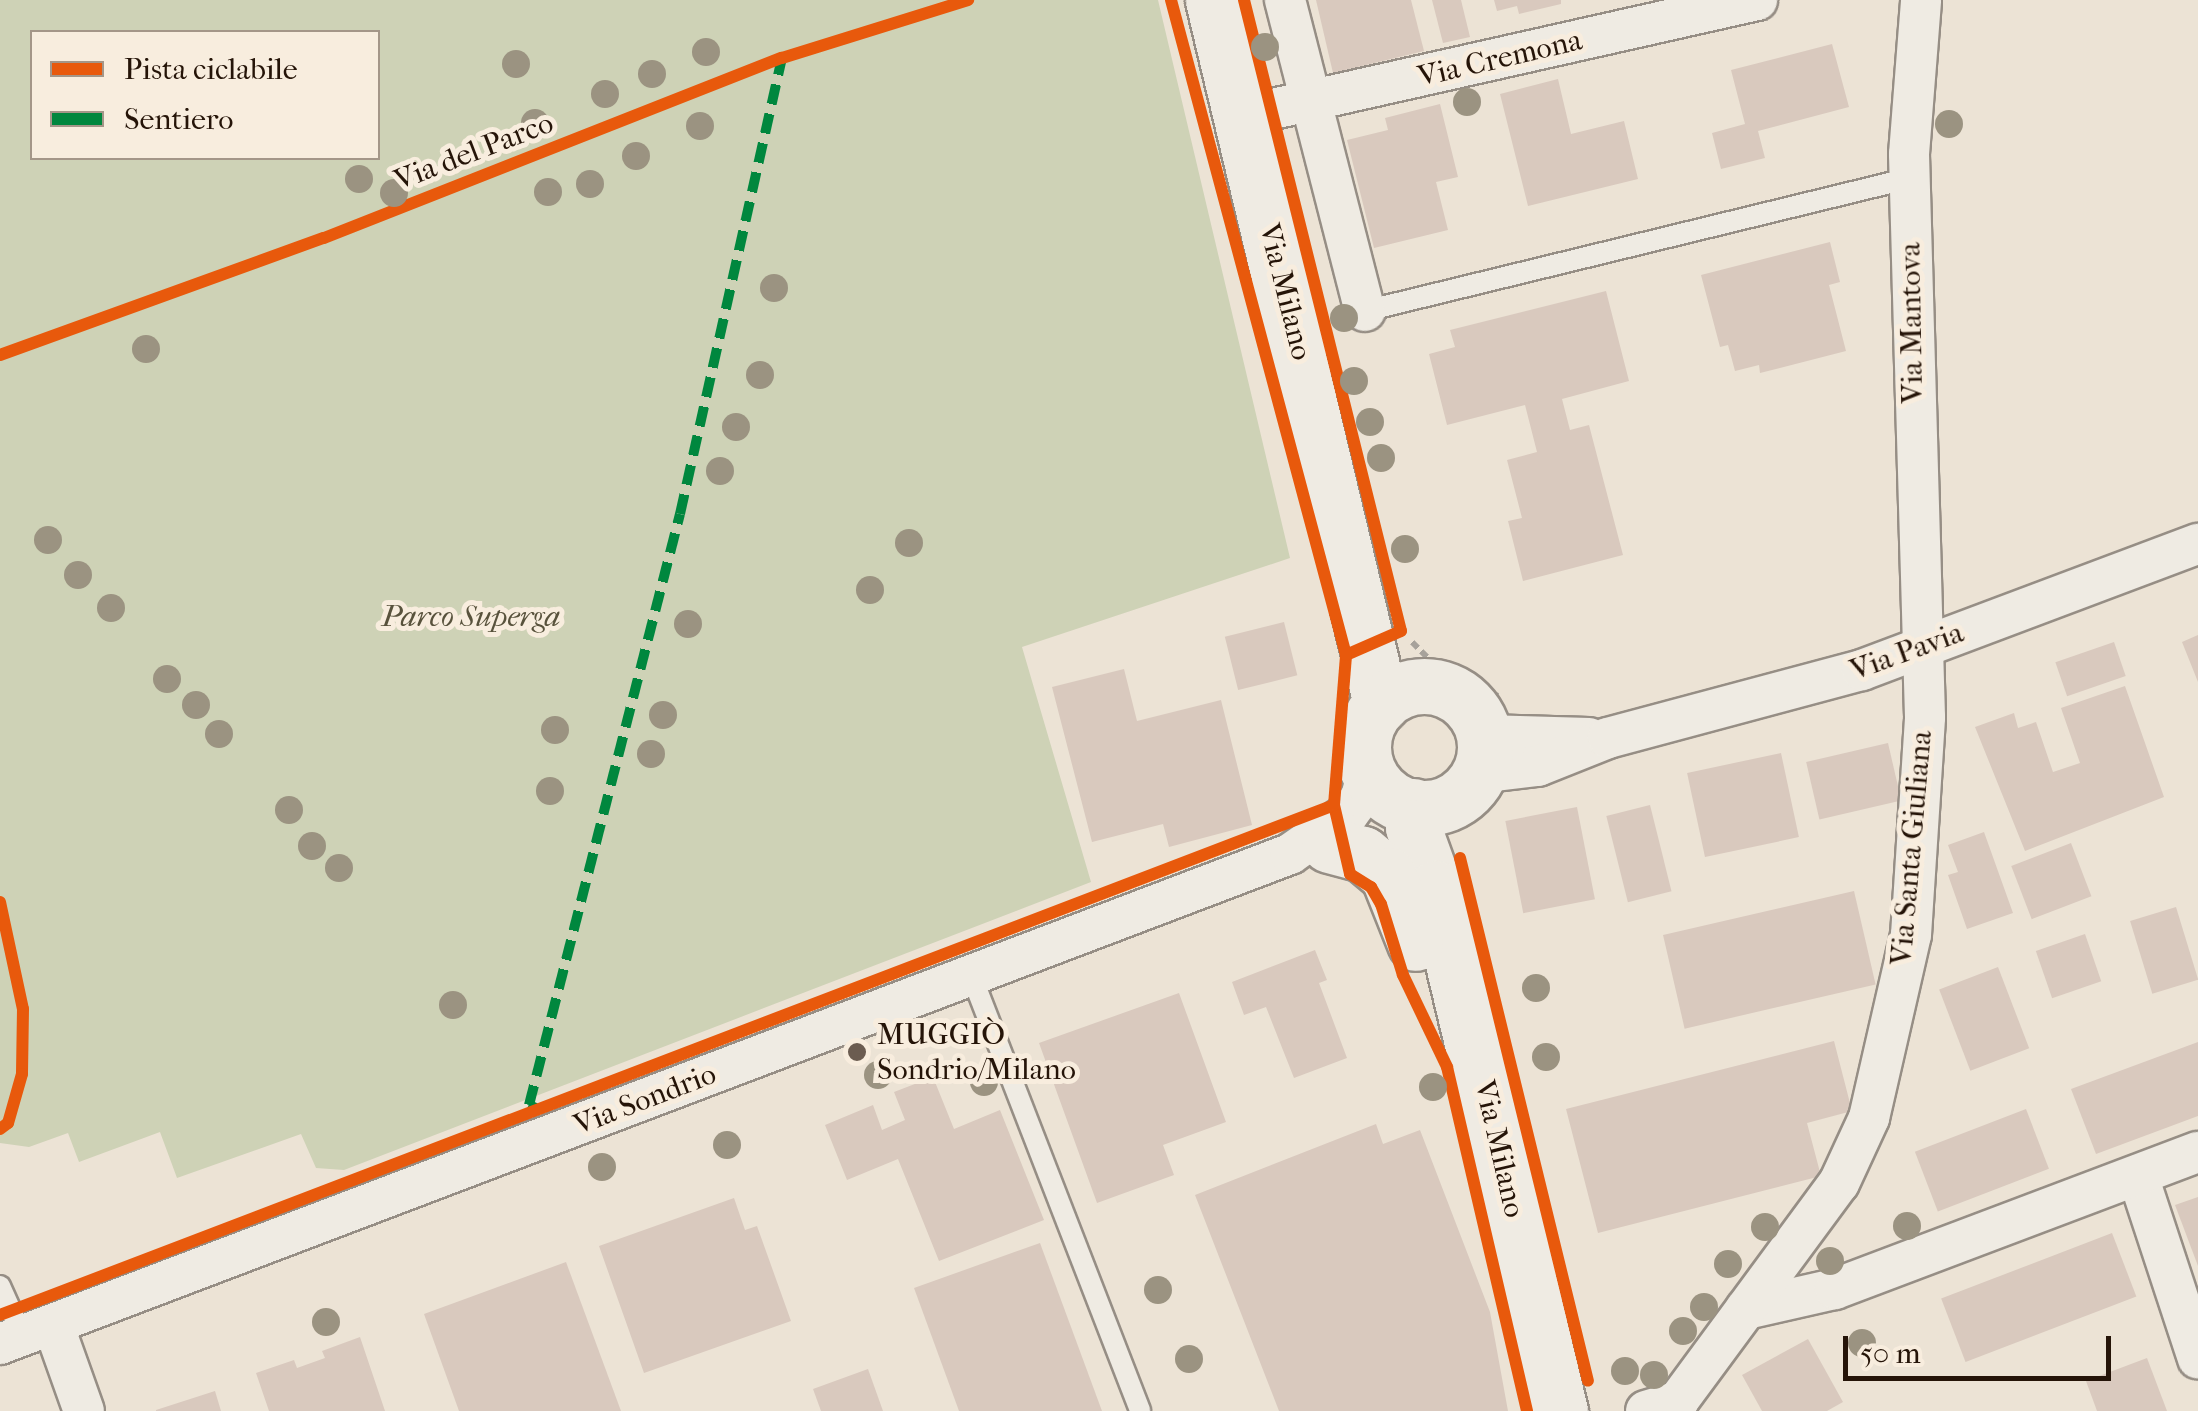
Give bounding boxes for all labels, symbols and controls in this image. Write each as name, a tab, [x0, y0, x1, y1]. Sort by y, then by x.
street label: Via Cremona	[1414, 23, 1586, 95]
legend	[30, 30, 380, 160]
text: Pista ciclabile	[124, 52, 298, 87]
text: Sentiero	[124, 102, 234, 137]
street label: Via del Parco	[390, 105, 558, 199]
street label: Via Milano	[1251, 220, 1319, 364]
street label: Via Mantova	[1893, 242, 1931, 404]
park label: Parco Superga	[382, 599, 560, 635]
street label: Via Pavia	[1846, 615, 1968, 689]
street label: Via Santa Giuliana	[1884, 729, 1940, 967]
place label: MUGGIÒ Sondrio/Milano	[877, 1017, 1076, 1088]
marker: MUGGIÒ Sondrio/Milano	[846, 1041, 868, 1063]
street label: Via Sondrio	[569, 1056, 721, 1144]
street label: Via Milano	[1466, 1077, 1532, 1221]
scale bar	[1848, 1316, 2116, 1378]
text: 50 m	[1860, 1336, 1921, 1371]

